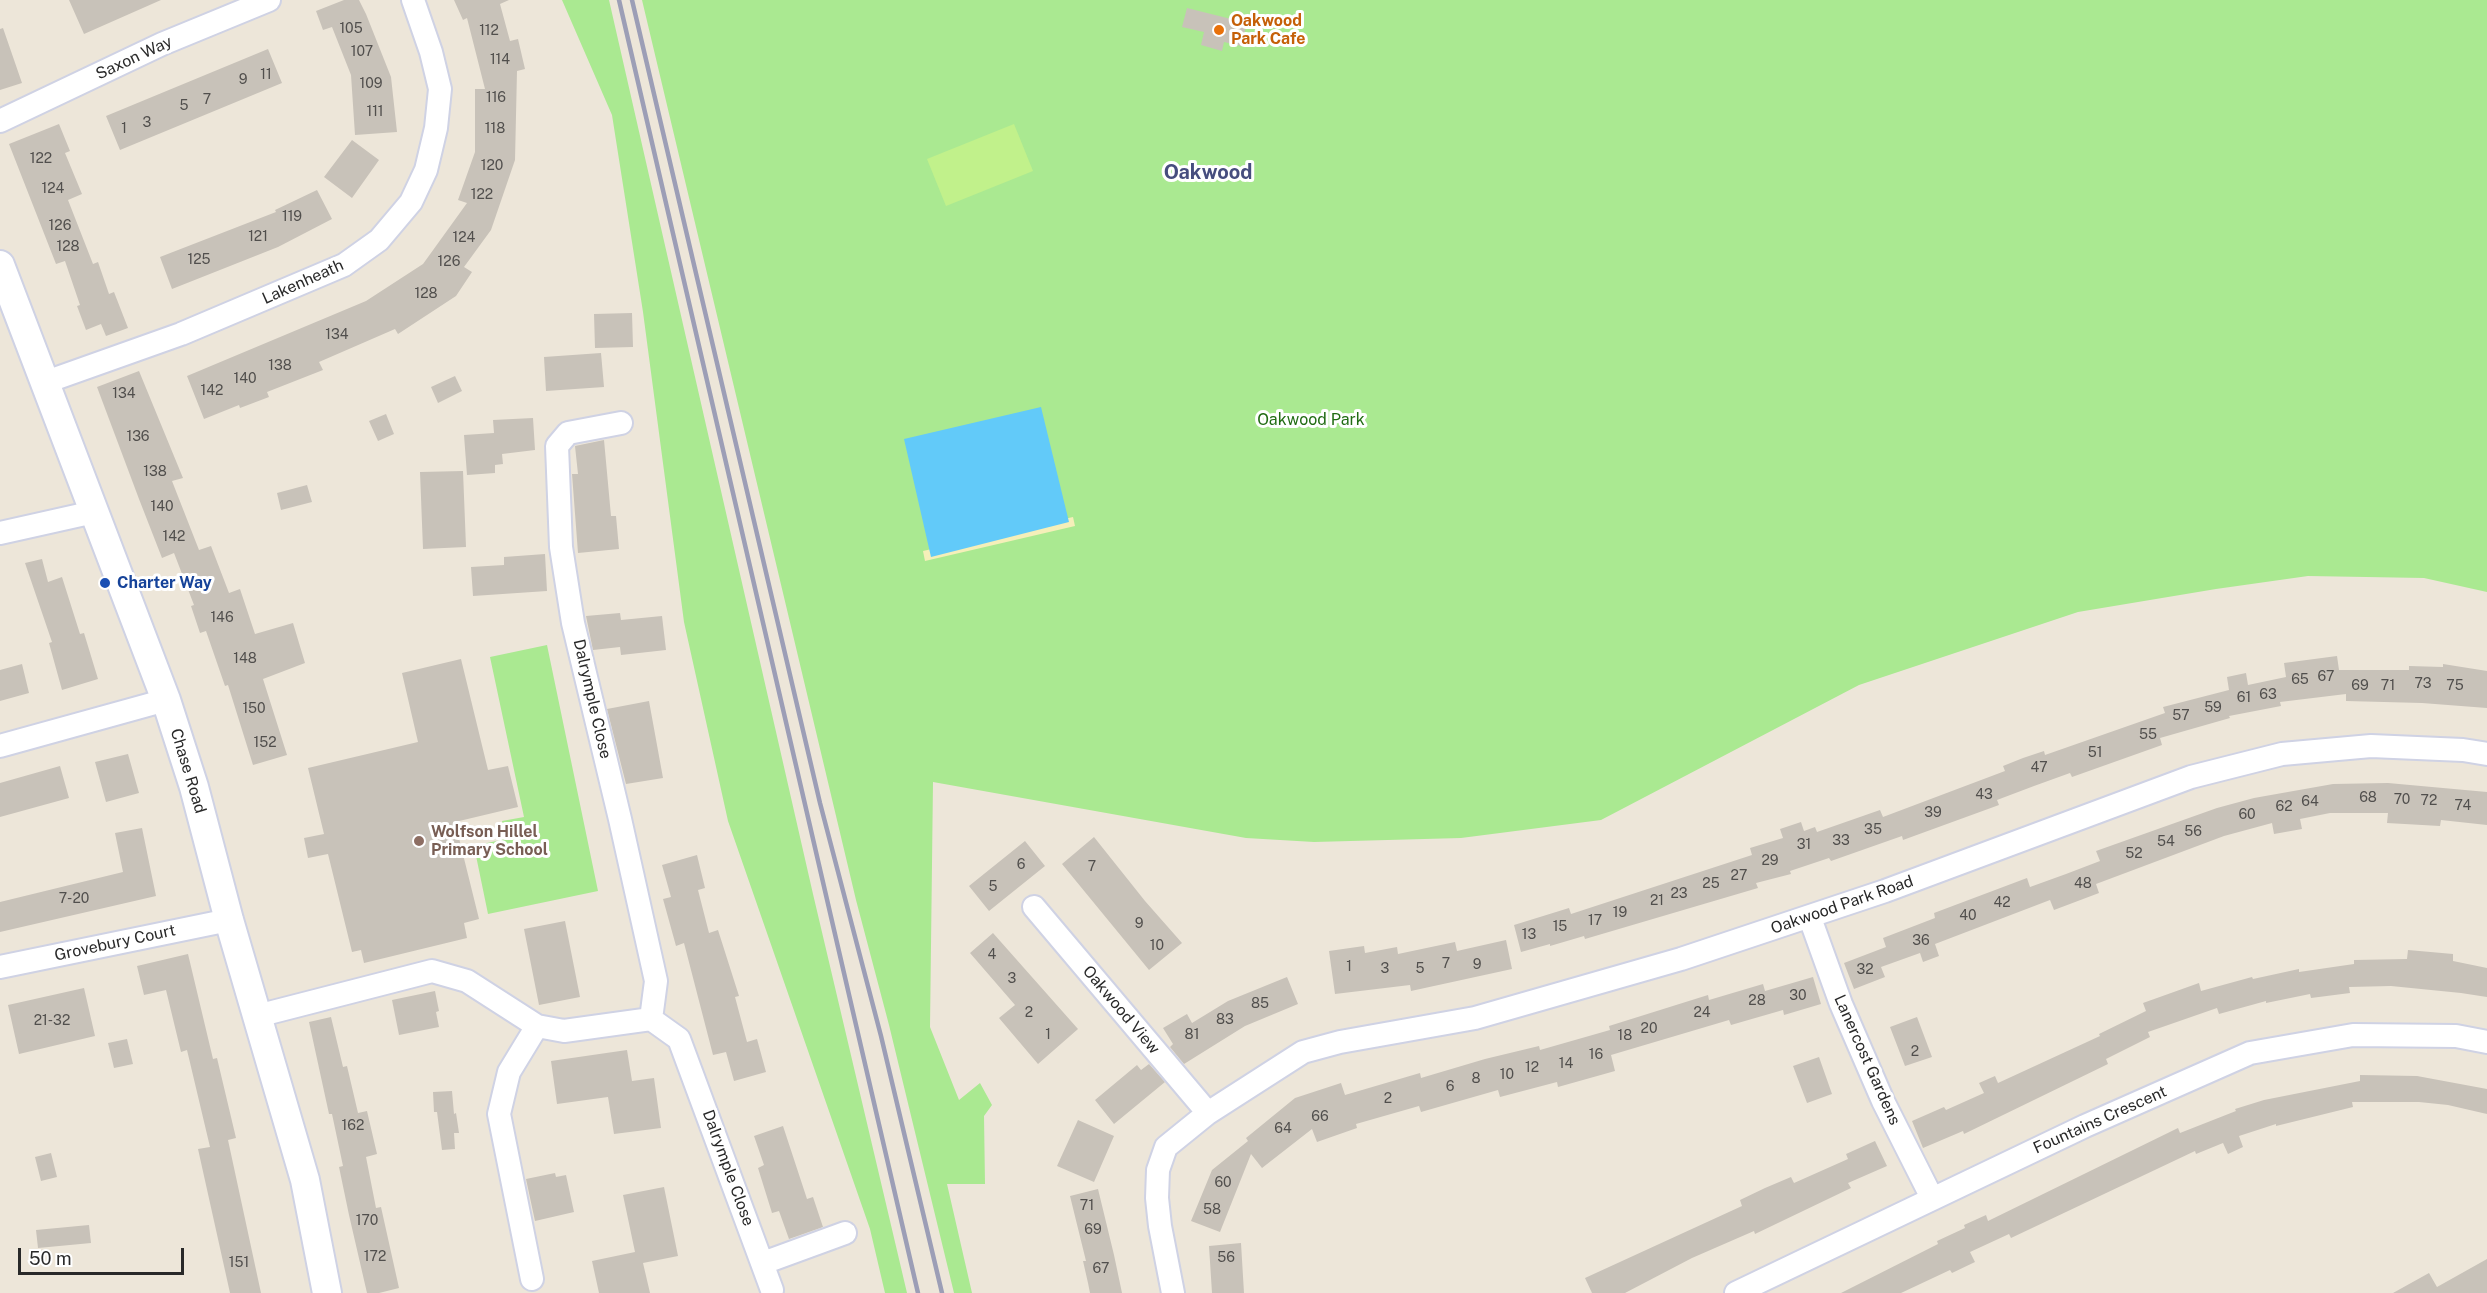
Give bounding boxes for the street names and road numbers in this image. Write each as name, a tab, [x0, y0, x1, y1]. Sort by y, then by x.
street label: Saxon Way	[93, 32, 175, 84]
street label: Lakenheath	[259, 256, 347, 308]
street label: Dalrymple Close	[569, 637, 615, 761]
street label: Chase Road	[166, 726, 210, 816]
street label: Oakwood Park Road	[1768, 872, 1916, 938]
street label: Grovebury Court	[53, 921, 177, 965]
street label: Oakwood View	[1078, 962, 1164, 1058]
street label: Lanercost Gardens	[1830, 992, 1904, 1128]
street label: Fountains Crescent	[2030, 1082, 2170, 1158]
street label: Dalrymple Close	[698, 1107, 758, 1229]

